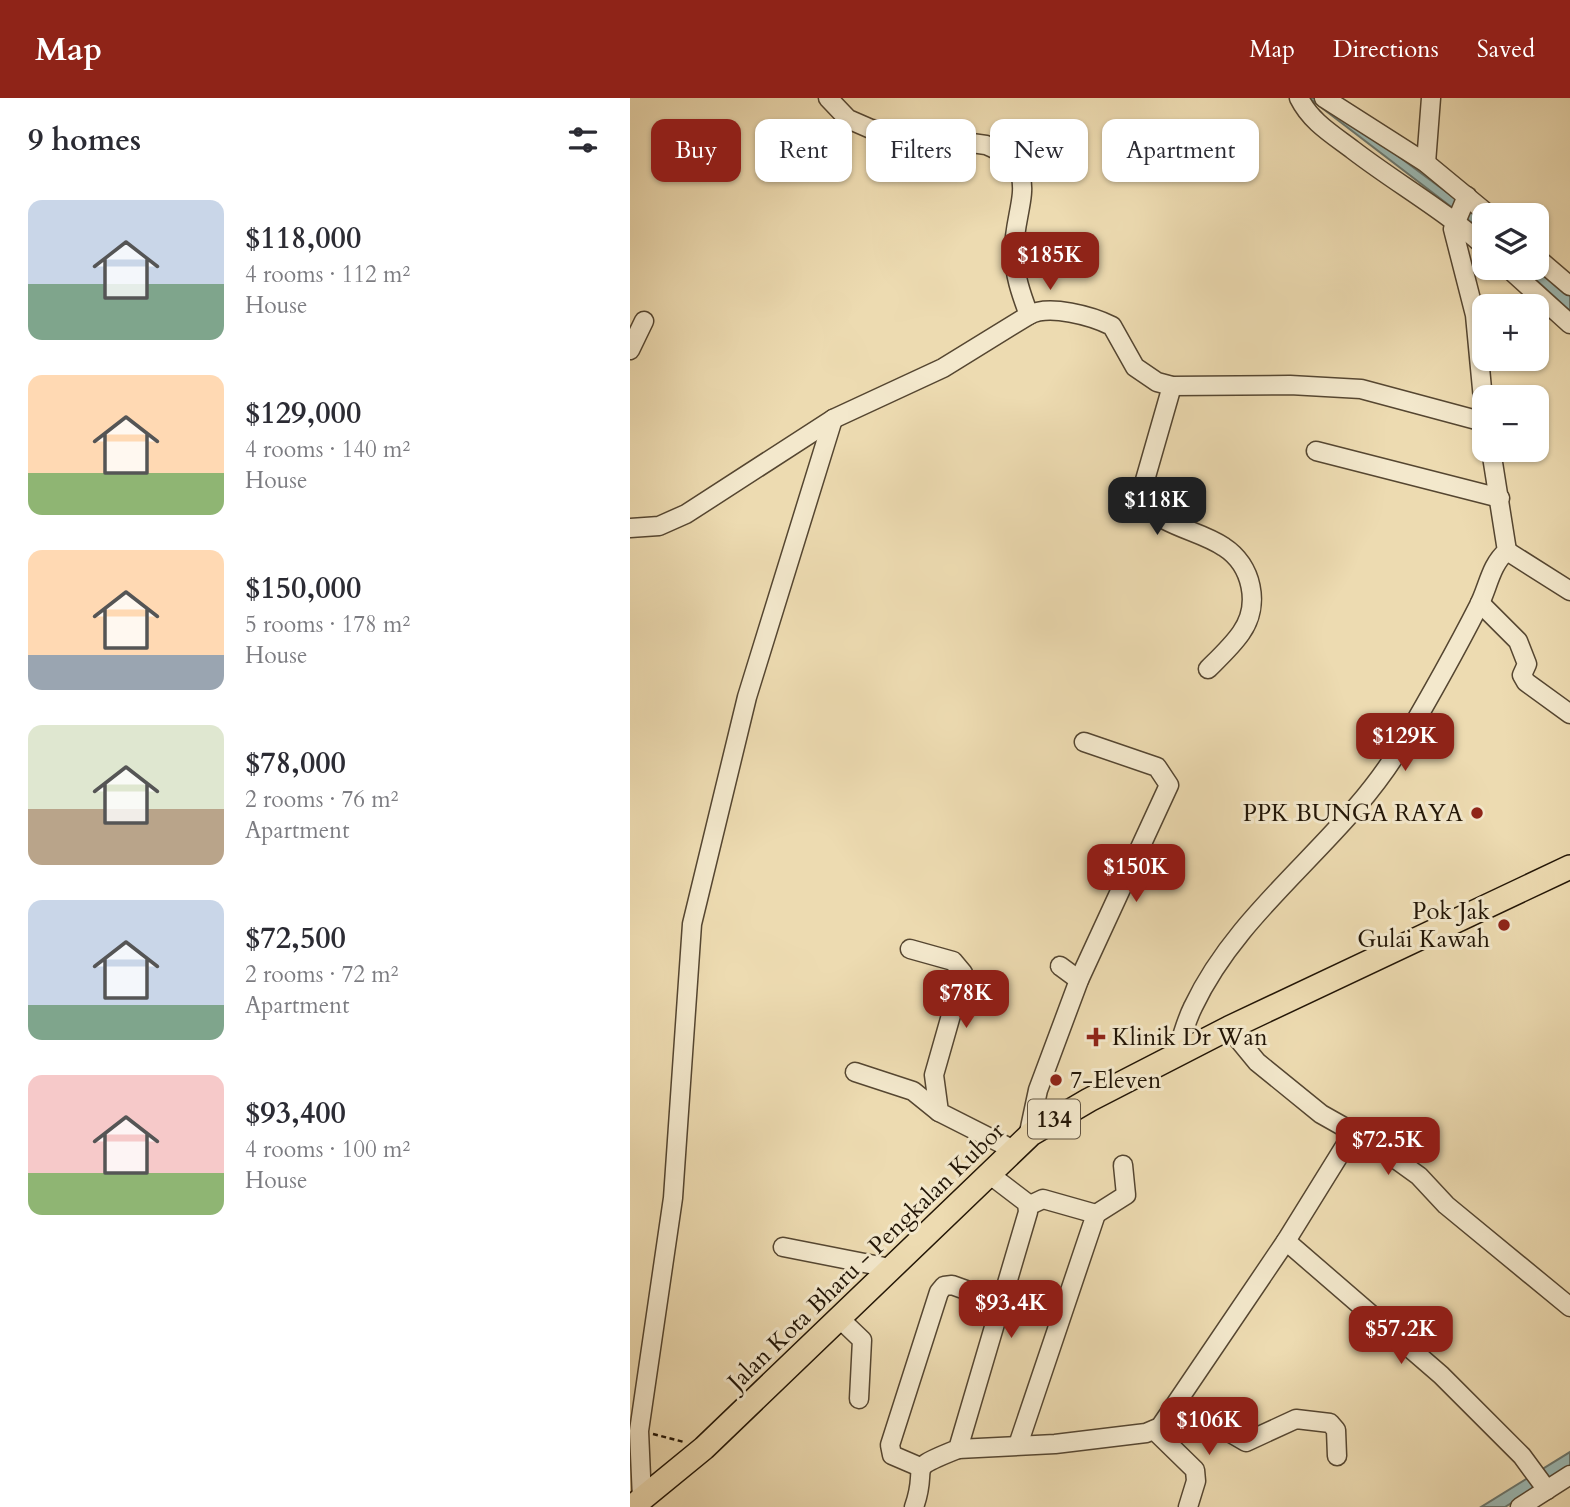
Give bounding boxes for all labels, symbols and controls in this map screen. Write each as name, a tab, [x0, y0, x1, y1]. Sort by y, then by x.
text: Map	[35, 27, 102, 72]
text: Map	[1249, 33, 1295, 66]
text: Directions	[1333, 33, 1439, 66]
text: Saved	[1477, 33, 1535, 66]
chip: Buy	[651, 119, 741, 182]
chip: Rent	[755, 119, 852, 182]
chip: Filters	[866, 119, 976, 182]
chip: New	[990, 119, 1088, 182]
chip: Apartment	[1102, 119, 1259, 182]
text: 9 homes	[28, 120, 141, 161]
icon: filters	[564, 121, 602, 159]
map controls	[1472, 203, 1549, 462]
button: layers	[1472, 203, 1549, 280]
text: $118,000	[245, 218, 361, 259]
icon: home	[84, 228, 168, 312]
pin: $185K	[1001, 232, 1099, 292]
text: $185K	[1017, 239, 1083, 270]
text: 4 rooms · 112 m²	[245, 259, 410, 290]
text: House	[245, 290, 307, 321]
button: +	[1472, 294, 1549, 371]
button: −	[1472, 385, 1549, 462]
text: $129,000	[245, 393, 361, 434]
icon: home	[84, 403, 168, 487]
text: 4 rooms · 140 m²	[245, 434, 410, 465]
text: House	[245, 465, 307, 496]
pin: $118K	[1108, 478, 1206, 537]
text: $118K	[1124, 484, 1190, 515]
text: $150,000	[245, 568, 361, 609]
icon: home	[84, 578, 168, 662]
text: 5 rooms · 178 m²	[245, 609, 410, 640]
text: House	[245, 640, 307, 671]
pin: $129K	[1356, 714, 1454, 773]
text: $129K	[1372, 720, 1438, 751]
text: $78,000	[245, 743, 346, 784]
icon: home	[84, 753, 168, 837]
text: 2 rooms · 76 m²	[245, 784, 398, 815]
place label: PPK BUNGA RAYA	[1243, 797, 1464, 830]
marker: PPK BUNGA RAYA	[1469, 805, 1485, 821]
text: Apartment	[245, 815, 349, 846]
pin: $150K	[1087, 844, 1185, 904]
text: $150K	[1103, 851, 1169, 882]
place label: Pok Jak Gulai Kawah	[1357, 895, 1490, 956]
marker: Pok Jak Gulai Kawah	[1496, 917, 1512, 933]
text: $72,500	[245, 918, 346, 959]
icon: home	[84, 928, 168, 1012]
text: 2 rooms · 72 m²	[245, 959, 398, 990]
pin: $78K	[925, 970, 1007, 1030]
text: $78K	[939, 977, 993, 1008]
text: Apartment	[245, 990, 349, 1021]
place label: Klinik Dr Wan	[1112, 1021, 1268, 1054]
marker: Klinik Dr Wan	[1086, 1027, 1106, 1047]
place label: 7-Eleven	[1070, 1064, 1162, 1097]
marker: 7-Eleven	[1048, 1072, 1064, 1088]
text: $93,400	[245, 1093, 346, 1134]
road number: 134	[1028, 1100, 1080, 1138]
icon: home	[84, 1103, 168, 1187]
street label: Jalan Kota Bharu - Pengkalan Kubor	[718, 1115, 1012, 1400]
pin: $72.5K	[1331, 1118, 1445, 1177]
text: $72.5K	[1352, 1124, 1424, 1155]
text: 4 rooms · 100 m²	[245, 1134, 410, 1165]
text: House	[245, 1165, 307, 1196]
pin: $93.4K	[954, 1280, 1068, 1340]
text: $93.4K	[975, 1287, 1047, 1318]
pin: $57.2K	[1344, 1306, 1458, 1366]
text: $57.2K	[1365, 1313, 1437, 1344]
pin: $106K	[1160, 1398, 1258, 1457]
text: $106K	[1176, 1404, 1242, 1435]

